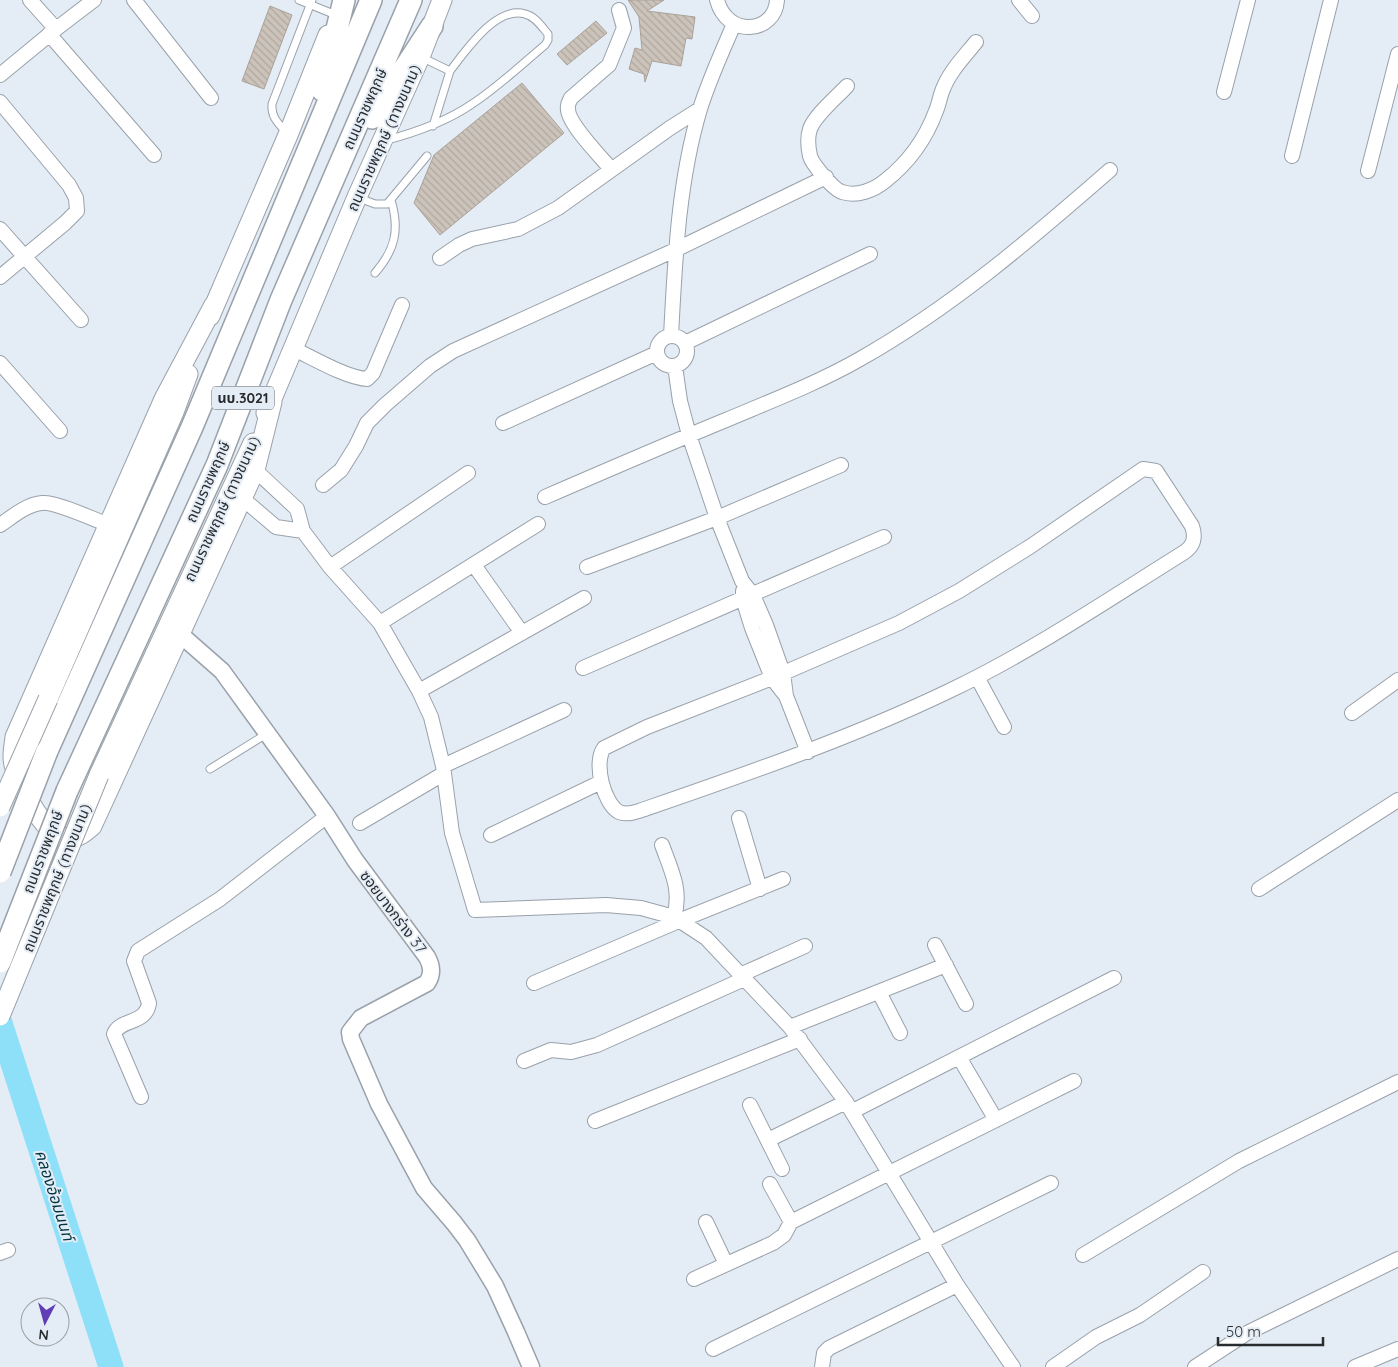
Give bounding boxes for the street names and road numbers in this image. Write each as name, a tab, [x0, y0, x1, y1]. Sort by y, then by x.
street label: ถนนราชพฤกษ์ (ทางขนาน)	[343, 62, 424, 214]
street label: ถนนราชพฤกษ์	[338, 65, 391, 152]
road number: นบ.3021	[212, 386, 274, 409]
street label: ถนนราชพฤกษ์ (ทางขนาน)	[179, 433, 264, 585]
street label: ถนนราชพฤกษ์	[181, 438, 234, 525]
street label: ถนนราชพฤกษ์ (ทางขนาน)	[18, 801, 95, 955]
street label: ถนนราชพฤกษ์	[18, 807, 67, 896]
street label: ซอยบางกร่าง 37	[356, 866, 431, 957]

